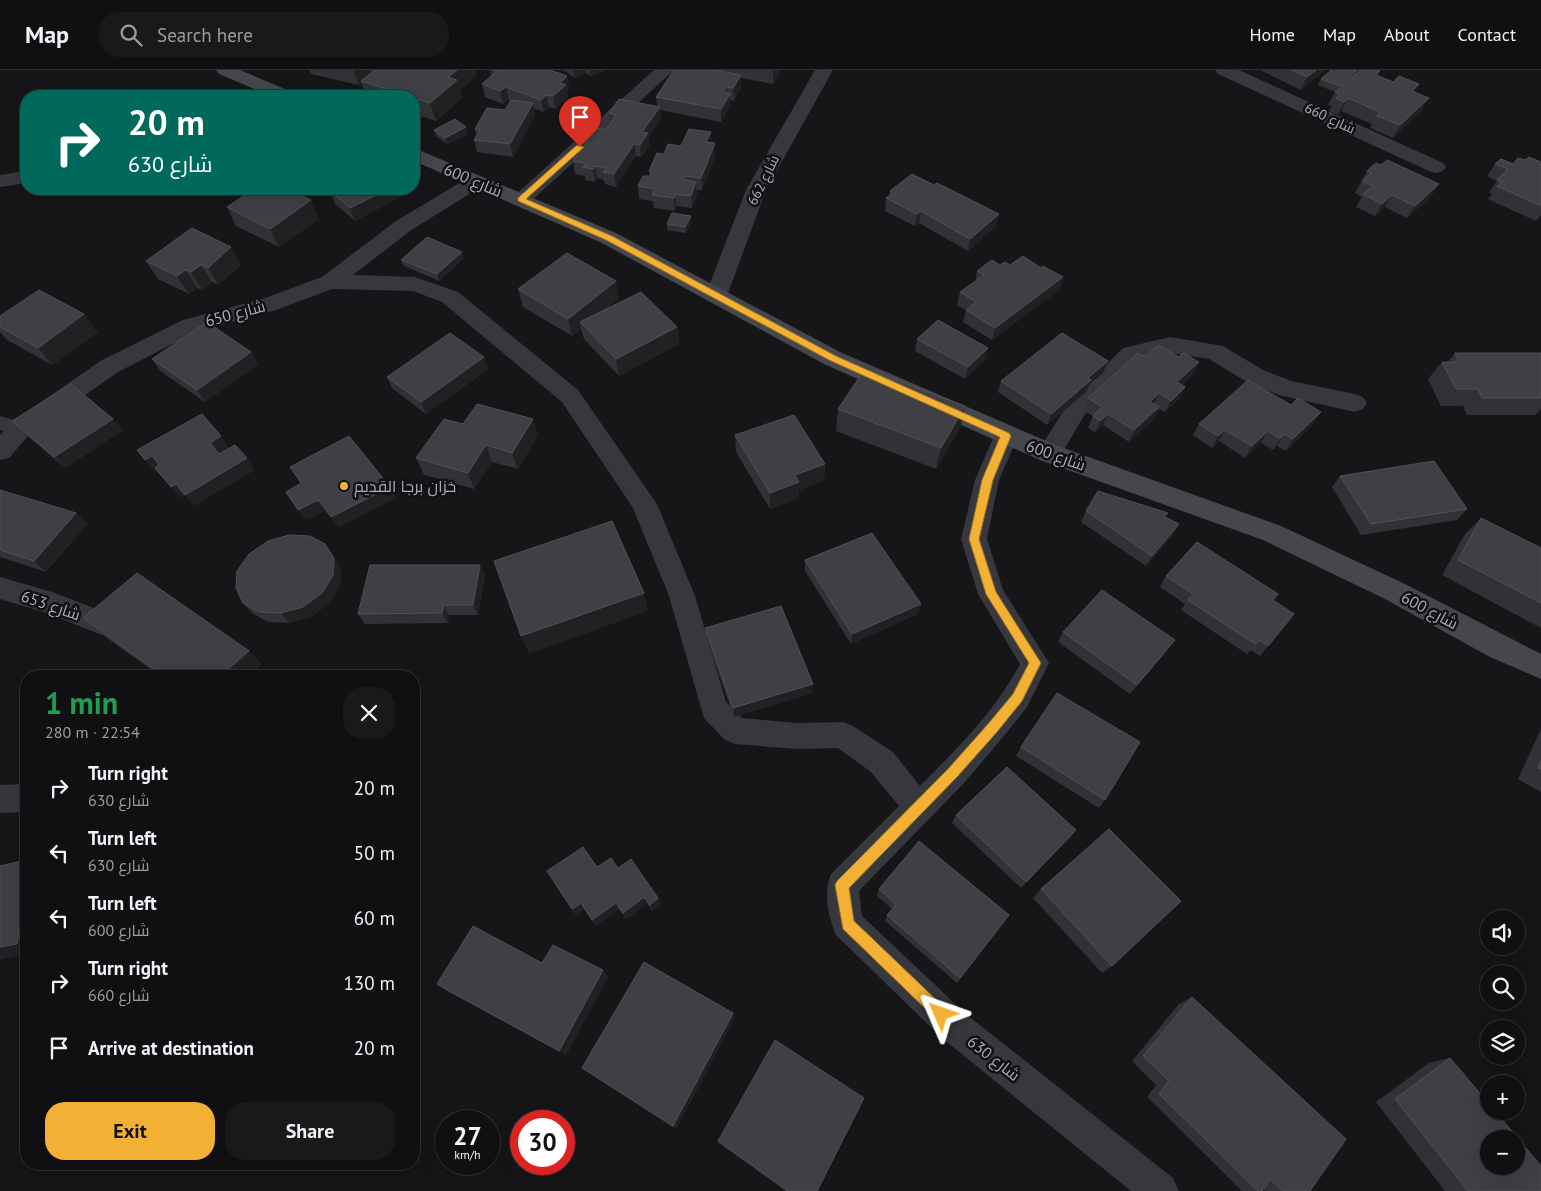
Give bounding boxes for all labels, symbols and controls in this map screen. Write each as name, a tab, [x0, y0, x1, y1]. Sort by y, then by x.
search box	[99, 12, 449, 57]
text: Map	[25, 19, 69, 50]
icon: search	[117, 21, 145, 49]
text: Search here	[157, 23, 253, 47]
text: Home	[1249, 23, 1295, 46]
text: Map	[1323, 23, 1356, 46]
text: About	[1384, 23, 1430, 46]
text: Contact	[1458, 23, 1516, 46]
pin	[559, 96, 601, 147]
street label: شارع 660	[1302, 98, 1358, 138]
text: 20 m	[128, 99, 205, 145]
icon: arrive	[566, 103, 594, 131]
icon: right	[45, 110, 110, 175]
text: شارع 630	[128, 150, 212, 178]
street label: شارع 662	[743, 152, 783, 208]
street label: شارع 600	[440, 159, 505, 203]
street label: شارع 650	[203, 295, 268, 333]
street label: شارع 600	[1023, 435, 1088, 477]
place label: خزان برجا القديم	[354, 476, 456, 498]
marker: خزان برجا القديم	[338, 480, 350, 492]
street label: شارع 653	[18, 586, 83, 626]
street label: شارع 600	[1397, 587, 1462, 635]
text: 1 min	[45, 683, 118, 722]
button: close	[343, 687, 395, 739]
text: 280 m · 22:54	[45, 722, 140, 742]
text: Turn right	[88, 761, 168, 785]
icon: right	[45, 774, 73, 802]
text: 20 m	[354, 776, 395, 800]
text: شارع 630	[88, 790, 149, 810]
text: Turn left	[88, 826, 157, 850]
icon: left	[45, 839, 73, 867]
text: 50 m	[354, 841, 395, 865]
text: شارع 630	[88, 855, 149, 875]
text: Turn left	[88, 891, 157, 915]
icon: left	[45, 904, 73, 932]
text: 60 m	[354, 906, 395, 930]
map controls	[1480, 910, 1525, 1175]
button: sound	[1480, 910, 1525, 955]
text: شارع 600	[88, 920, 149, 940]
text: Turn right	[88, 956, 168, 980]
button: search	[1480, 965, 1525, 1010]
icon: right	[45, 969, 73, 997]
text: 130 m	[343, 971, 395, 995]
text: شارع 660	[88, 985, 149, 1005]
position arrow	[914, 987, 966, 1039]
button: layers	[1480, 1020, 1525, 1065]
street label: شارع 630	[962, 1031, 1024, 1086]
icon: arrive	[45, 1034, 73, 1062]
text: Arrive at destination	[88, 1036, 254, 1060]
text: 20 m	[354, 1036, 395, 1060]
button: +	[1480, 1075, 1525, 1120]
button: Exit	[45, 1102, 215, 1160]
button: Share	[225, 1102, 395, 1160]
speed limit sign: 30	[510, 1110, 575, 1175]
text: 27	[453, 1120, 482, 1152]
button: −	[1480, 1130, 1525, 1175]
text: km/h	[454, 1147, 481, 1162]

